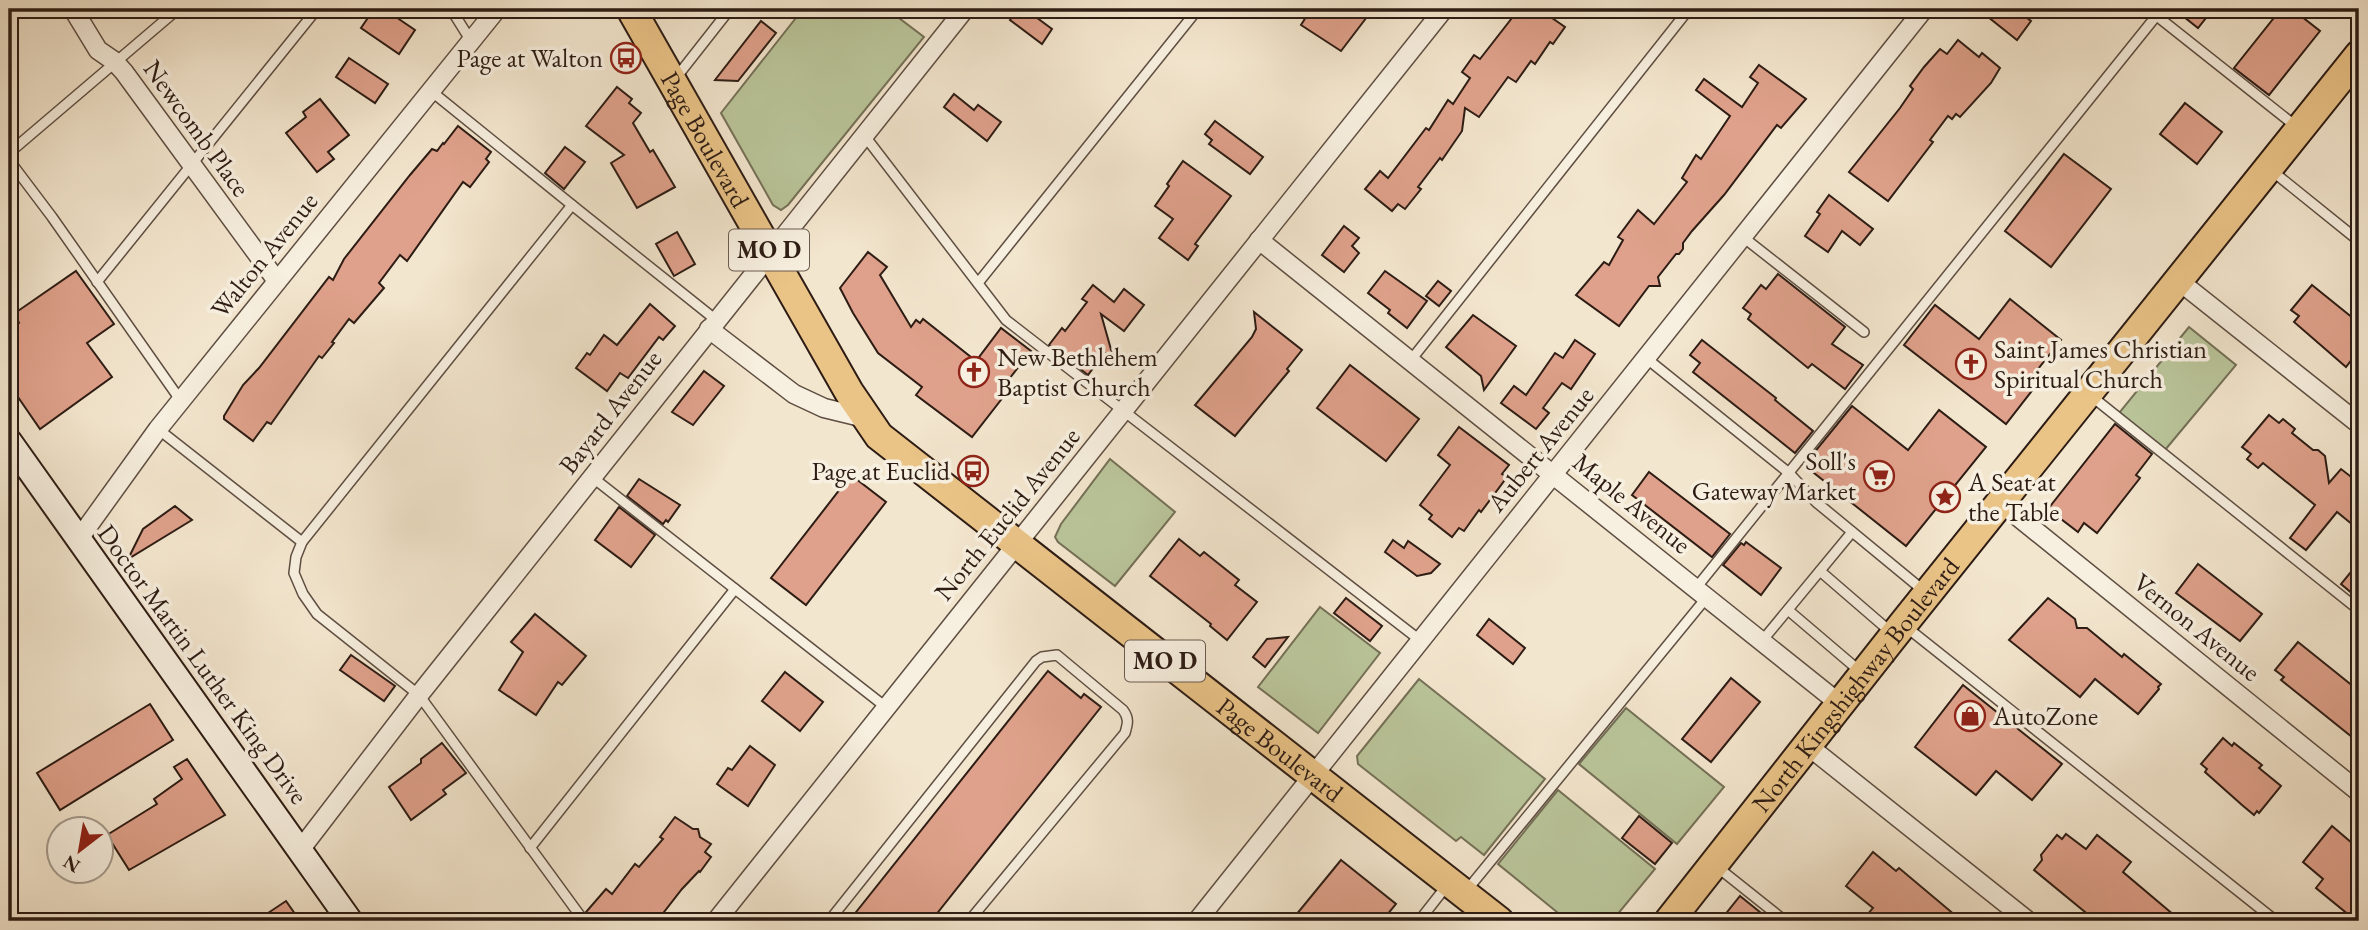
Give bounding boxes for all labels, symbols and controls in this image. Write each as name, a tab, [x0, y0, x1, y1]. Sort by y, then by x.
place label: Page at Walton	[457, 41, 603, 75]
bus stop icon: Page at Walton	[609, 41, 643, 75]
street label: Newcomb Place	[136, 53, 258, 203]
street label: Page Boulevard	[653, 65, 758, 214]
street label: Walton Avenue	[203, 185, 325, 325]
road number: MO D	[729, 230, 809, 270]
place label: Saint James Christian Spiritual Church	[1994, 332, 2207, 396]
place label: New Bethlehem Baptist Church	[997, 340, 1158, 404]
street label: Bayard Avenue	[551, 343, 669, 481]
church icon: Saint James Christian Spiritual Church	[1954, 347, 1988, 381]
church icon: New Bethlehem Baptist Church	[957, 355, 991, 389]
street label: Aubert Avenue	[1478, 379, 1601, 520]
street label: North Euclid Avenue	[927, 420, 1087, 608]
place label: Soll's Gateway Market	[1692, 444, 1856, 508]
street label: Maple Avenue	[1566, 445, 1698, 561]
place label: Page at Euclid	[811, 454, 951, 488]
bus stop icon: Page at Euclid	[956, 454, 990, 488]
supermarket icon: Soll's Gateway Market	[1862, 459, 1896, 493]
place label: A Seat at the Table	[1967, 465, 2059, 529]
place icon: A Seat at the Table	[1928, 480, 1962, 514]
street label: Doctor Martin Luther King Drive	[90, 517, 316, 811]
street label: North Kingshighway Boulevard	[1744, 550, 1967, 819]
street label: Vernon Avenue	[2127, 565, 2267, 689]
road number: MO D	[1125, 640, 1205, 682]
street label: Page Boulevard	[1210, 690, 1351, 810]
shop icon: AutoZone	[1953, 699, 1987, 733]
place label: AutoZone	[1992, 699, 2098, 733]
north arrow	[46, 814, 116, 884]
text: N	[58, 849, 85, 879]

